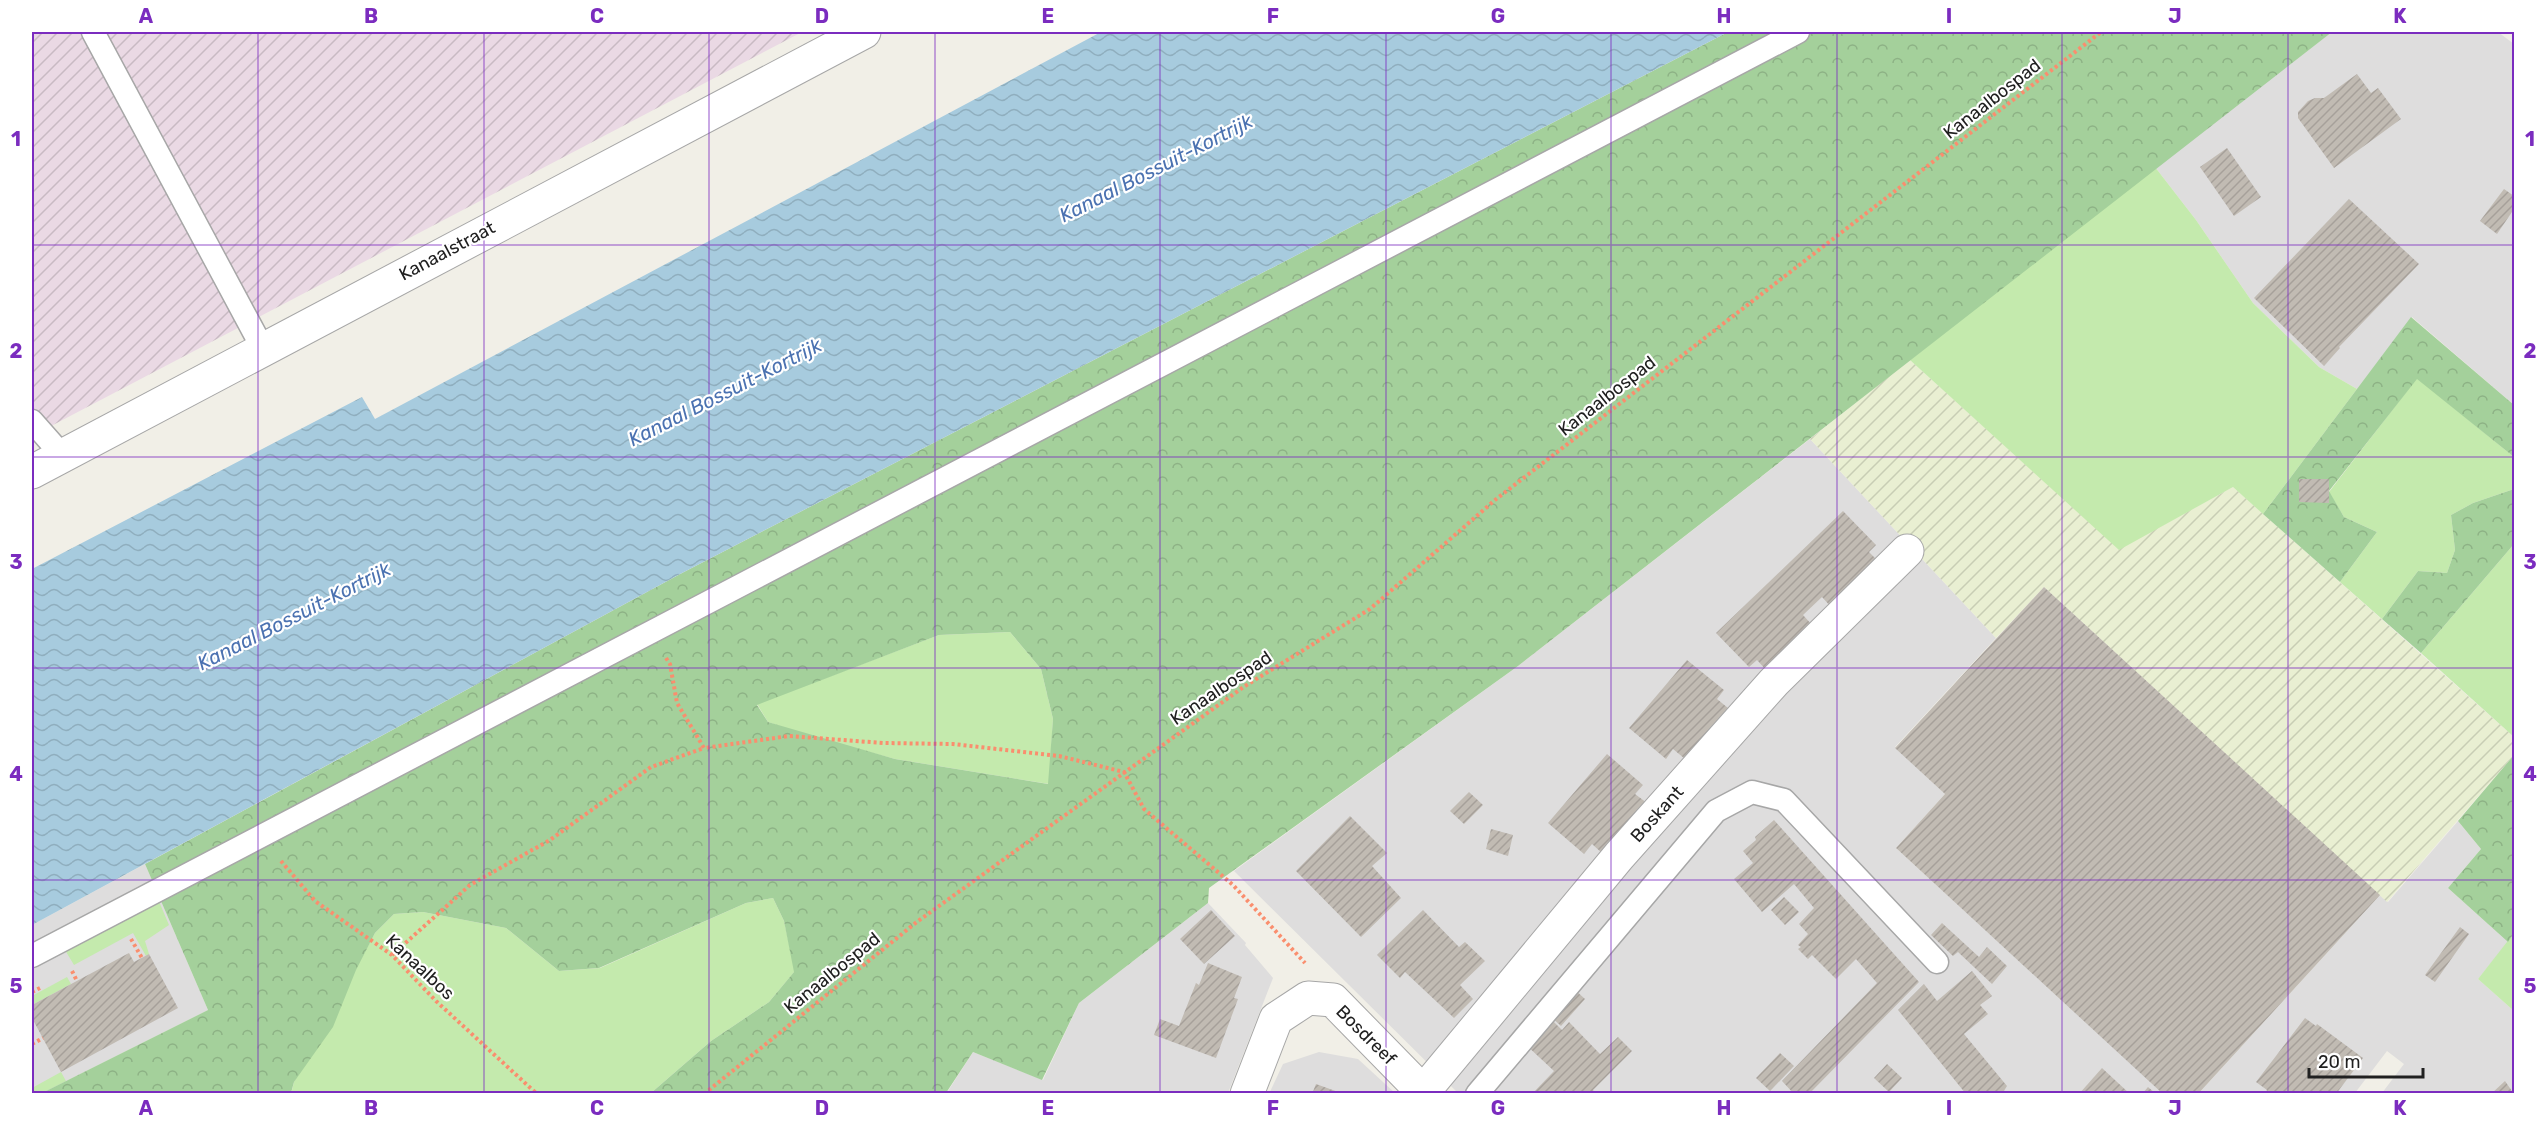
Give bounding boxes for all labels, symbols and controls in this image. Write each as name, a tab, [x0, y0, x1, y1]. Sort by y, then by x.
text: A	[139, 4, 154, 28]
text: B	[364, 4, 378, 28]
text: C	[590, 4, 604, 28]
text: D	[815, 4, 829, 28]
text: E	[1042, 4, 1054, 28]
text: F	[1267, 4, 1279, 28]
text: G	[1491, 4, 1505, 28]
text: H	[1717, 4, 1731, 28]
text: I	[1946, 4, 1952, 28]
text: J	[2168, 4, 2182, 28]
text: K	[2393, 4, 2407, 28]
street label: Kanaalbospad	[1939, 54, 2045, 144]
water label: Kanaal Bossuit-Kortrijk	[1055, 108, 1257, 227]
text: 1	[11, 127, 21, 151]
text: 1	[2525, 127, 2535, 151]
street label: Kanaalstraat	[395, 217, 499, 285]
water label: Kanaal Bossuit-Kortrijk	[624, 332, 826, 451]
text: 2	[10, 339, 23, 363]
text: 2	[2524, 339, 2537, 363]
street label: Kanaalbospad	[1554, 351, 1660, 441]
text: 3	[9, 550, 23, 574]
text: 3	[2523, 550, 2537, 574]
water label: Kanaal Bossuit-Kortrijk	[193, 556, 395, 675]
street label: Kanaalbospad	[1166, 646, 1276, 730]
text: 4	[9, 762, 23, 786]
text: 4	[2523, 762, 2537, 786]
street label: Boskant	[1626, 781, 1688, 847]
street label: Kanaalbospad	[779, 928, 885, 1018]
street label: Kanaalbos	[381, 930, 459, 1004]
text: 5	[10, 974, 23, 998]
text: 5	[2524, 974, 2537, 998]
street label: Bosdreef	[1331, 1000, 1401, 1070]
scale bar	[2309, 1041, 2423, 1079]
text: 20 m	[2318, 1051, 2360, 1073]
text: A	[139, 1096, 154, 1120]
text: B	[364, 1096, 378, 1120]
text: C	[590, 1096, 604, 1120]
text: D	[815, 1096, 829, 1120]
text: E	[1042, 1096, 1054, 1120]
text: F	[1267, 1096, 1279, 1120]
text: G	[1491, 1096, 1505, 1120]
text: H	[1717, 1096, 1731, 1120]
text: I	[1946, 1096, 1952, 1120]
text: J	[2168, 1096, 2182, 1120]
text: K	[2393, 1096, 2407, 1120]

